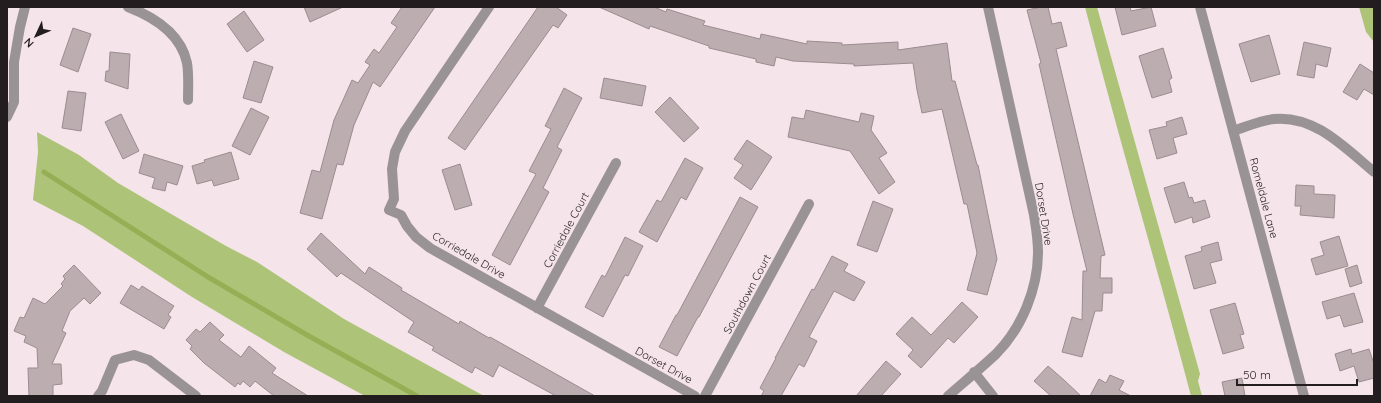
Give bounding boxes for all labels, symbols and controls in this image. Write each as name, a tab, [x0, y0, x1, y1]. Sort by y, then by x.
north arrow	[16, 16, 56, 56]
text: N	[21, 35, 37, 51]
street label: Romeldale Lane	[1247, 156, 1281, 240]
street label: Dorset Drive	[1032, 182, 1056, 246]
street label: Corriedale Court	[540, 189, 592, 270]
street label: Corriedale Drive	[430, 228, 508, 282]
street label: Southdown Court	[720, 252, 774, 336]
street label: Dorset Drive	[633, 343, 695, 387]
scale bar	[1237, 361, 1357, 387]
text: 50 m	[1243, 367, 1271, 382]

